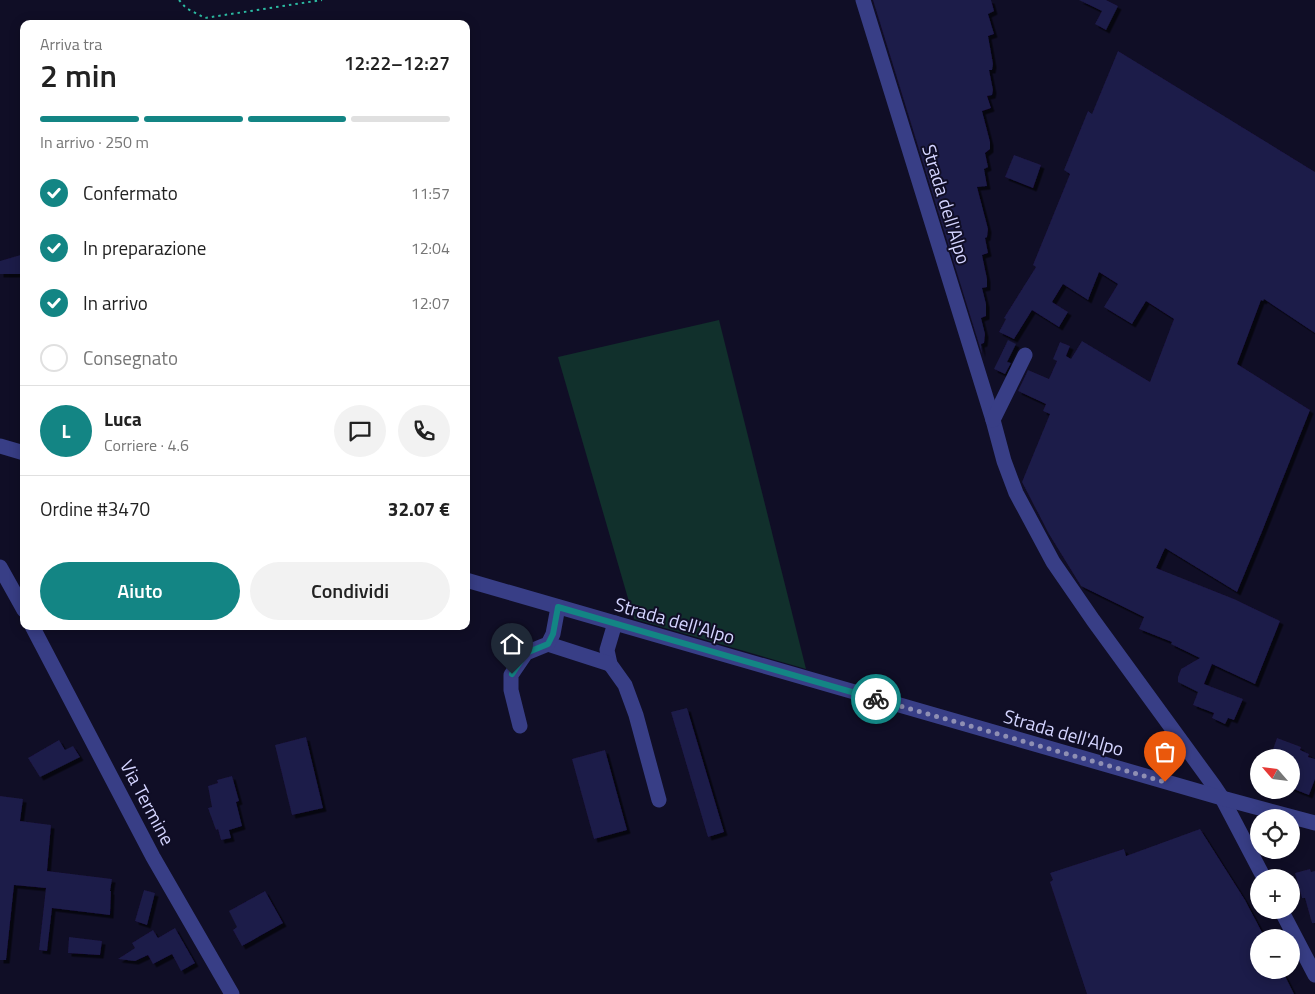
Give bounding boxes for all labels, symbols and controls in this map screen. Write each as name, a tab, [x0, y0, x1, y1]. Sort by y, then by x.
text: Arriva tra	[40, 32, 102, 56]
text: 12:22–12:27	[344, 48, 450, 77]
text: 2 min	[40, 51, 117, 99]
text: In arrivo · 250 m	[40, 130, 149, 154]
street label: Strada dell'Alpo	[915, 140, 979, 268]
text: Confermato	[83, 178, 178, 207]
icon: check	[40, 179, 68, 207]
text: 11:57	[411, 181, 450, 205]
text: In preparazione	[83, 233, 206, 262]
icon: check	[40, 234, 68, 262]
text: 12:04	[411, 236, 450, 260]
text: In arrivo	[83, 288, 148, 317]
icon: check	[40, 289, 68, 317]
text: 12:07	[411, 291, 450, 315]
text: Consegnato	[83, 343, 178, 372]
text: Luca	[104, 404, 142, 433]
button: chat	[334, 405, 386, 457]
button: phone	[398, 405, 450, 457]
text: L	[62, 416, 70, 445]
text: Corriere · 4.6	[104, 433, 189, 457]
text: Ordine #3470	[40, 494, 150, 523]
text: 32.07 €	[388, 494, 450, 523]
button: Aiuto	[40, 562, 240, 620]
button: Condividi	[250, 562, 450, 620]
street label: Strada dell'Alpo	[611, 589, 739, 651]
pin	[491, 623, 533, 674]
icon: home	[498, 630, 526, 658]
courier	[851, 674, 901, 724]
icon: bike	[862, 685, 890, 713]
street label: Strada dell'Alpo	[1000, 701, 1128, 763]
pin	[1144, 731, 1186, 782]
icon: bag	[1151, 738, 1179, 766]
north arrow	[1250, 749, 1300, 799]
map controls	[1250, 749, 1300, 979]
street label: Via Termine	[113, 754, 183, 850]
button: locate	[1250, 809, 1300, 859]
button: +	[1250, 869, 1300, 919]
button: −	[1250, 929, 1300, 979]

